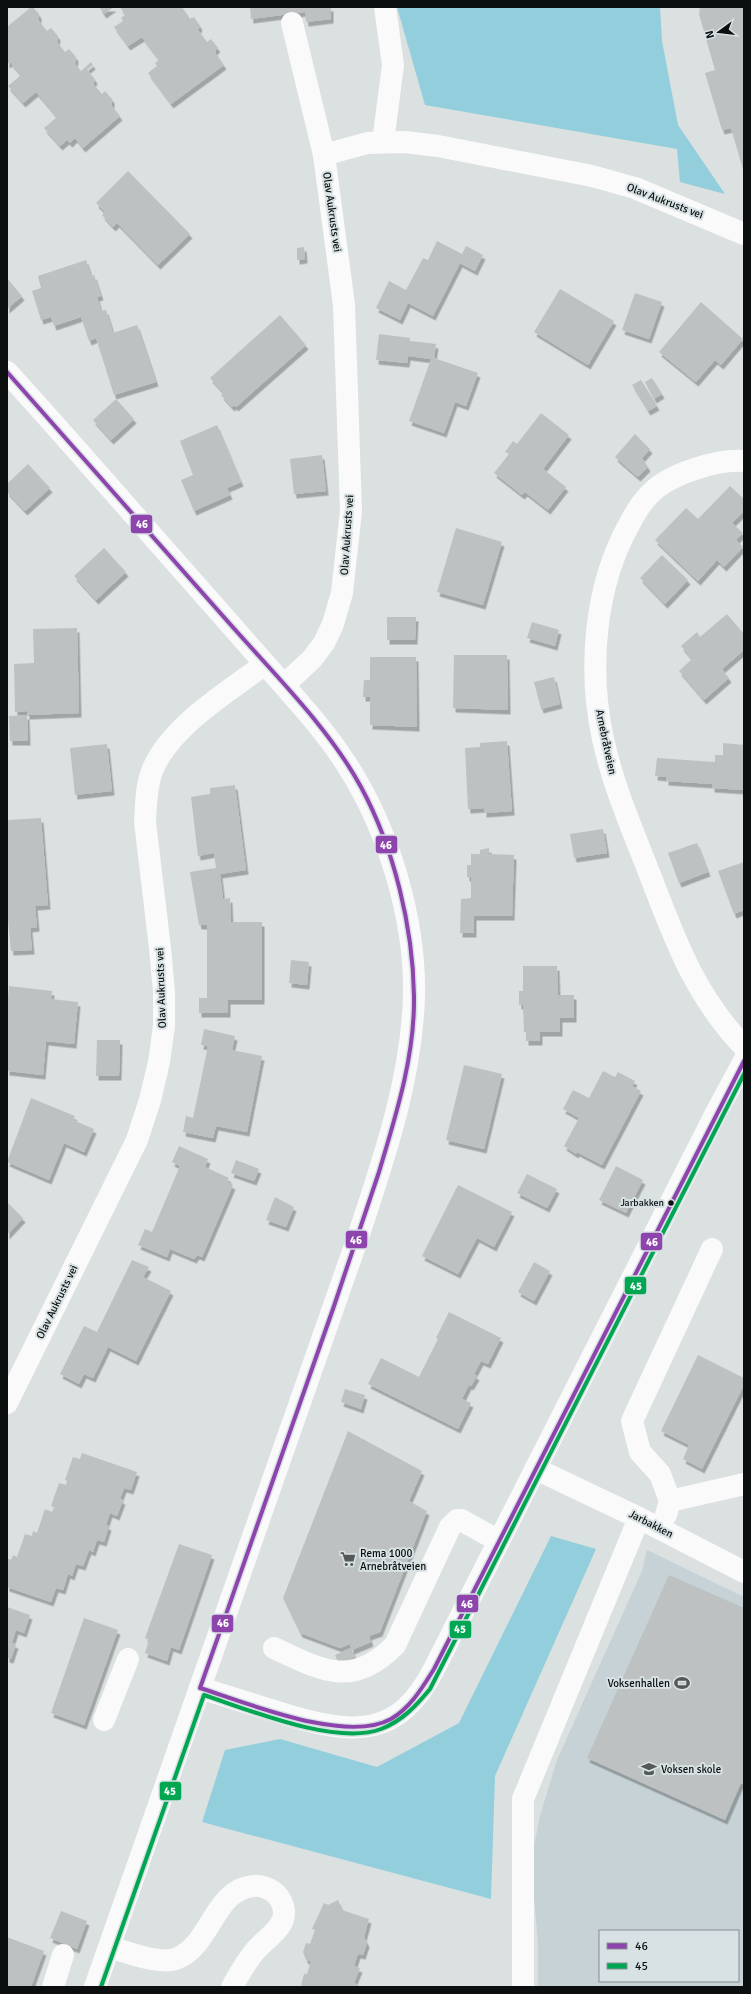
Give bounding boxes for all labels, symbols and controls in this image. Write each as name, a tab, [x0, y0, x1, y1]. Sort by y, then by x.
north arrow	[699, 12, 739, 52]
text: N	[703, 29, 717, 40]
street label: Olav Aukrusts vei	[320, 171, 344, 253]
street label: Olav Aukrusts vei	[625, 180, 705, 222]
street label: Olav Aukrusts vei	[338, 494, 356, 576]
line badge: 46	[130, 514, 153, 534]
text: 46	[136, 518, 148, 531]
street label: Arnebråtveien	[593, 708, 619, 776]
line badge: 46	[375, 835, 398, 854]
text: 46	[380, 839, 392, 852]
street label: Olav Aukrusts vei	[153, 947, 169, 1029]
place label: Jarbakken	[620, 1197, 664, 1209]
marker: Jarbakken	[666, 1198, 676, 1208]
line badge: 46	[345, 1230, 368, 1249]
line badge: 46	[640, 1232, 663, 1251]
text: 46	[350, 1234, 362, 1247]
text: 46	[646, 1236, 658, 1249]
street label: Olav Aukrusts vei	[33, 1263, 81, 1341]
line badge: 45	[624, 1276, 647, 1295]
text: 45	[630, 1280, 642, 1293]
street label: Jarbakken	[627, 1507, 675, 1541]
place label: Rema 1000 Arnebråtveien	[360, 1547, 426, 1573]
supermarket icon: Rema 1000 Arnebråtveien	[339, 1550, 357, 1568]
line badge: 46	[456, 1594, 479, 1613]
text: 46	[461, 1598, 473, 1611]
line badge: 46	[211, 1614, 234, 1633]
text: 46	[217, 1617, 229, 1630]
line badge: 45	[449, 1620, 472, 1639]
text: 45	[454, 1623, 466, 1636]
sports icon: Voksenhallen	[673, 1674, 691, 1692]
place label: Voksenhallen	[607, 1677, 670, 1690]
school or university icon: Voksen skole	[640, 1760, 658, 1778]
place label: Voksen skole	[661, 1763, 721, 1776]
line badge: 45	[159, 1781, 182, 1801]
text: 45	[164, 1785, 176, 1798]
legend	[599, 1930, 739, 1982]
text: 46	[635, 1939, 648, 1954]
text: 45	[635, 1959, 648, 1974]

